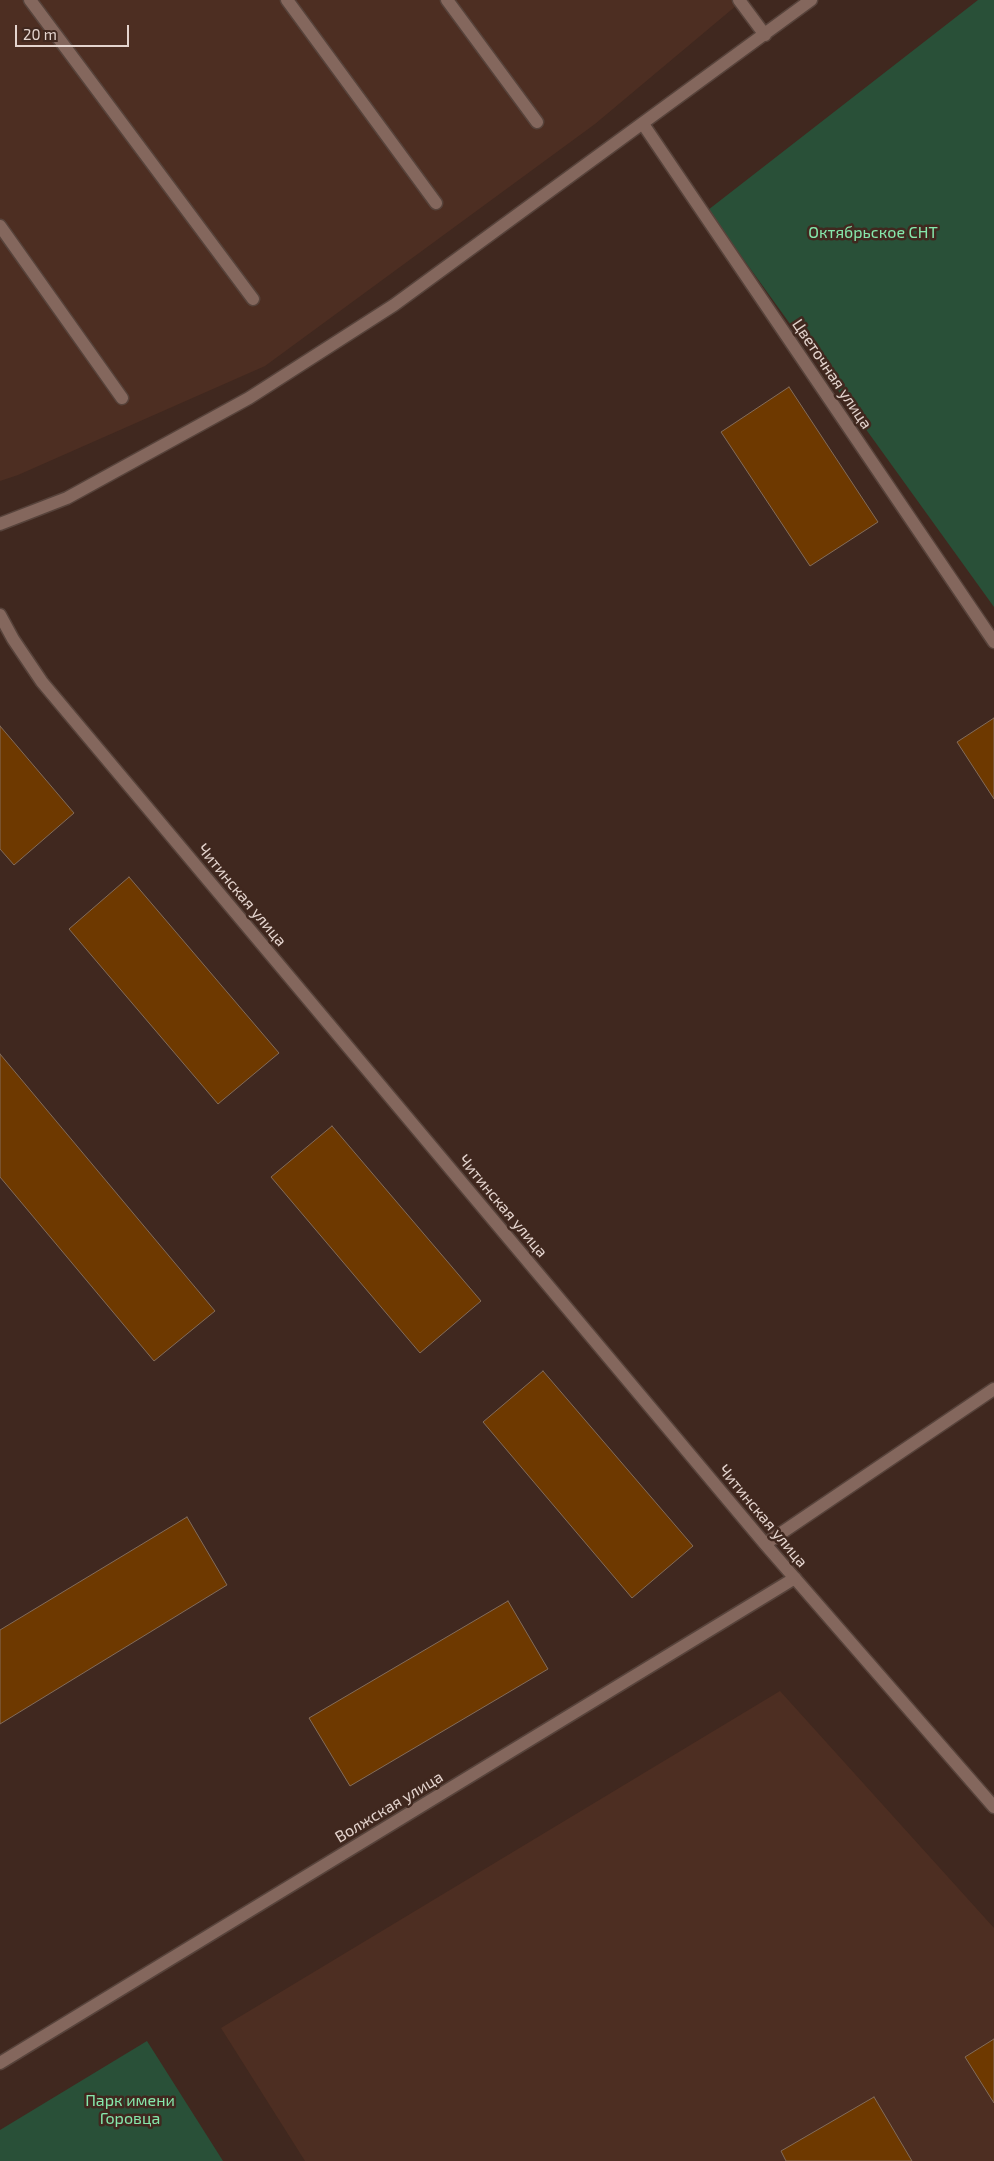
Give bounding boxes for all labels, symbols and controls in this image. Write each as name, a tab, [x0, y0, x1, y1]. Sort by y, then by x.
scale bar	[18, 15, 131, 47]
text: 20 m	[23, 25, 57, 43]
park label: Октябрьское СНТ	[808, 223, 938, 243]
street label: Цветочная улица	[788, 315, 876, 433]
street label: Читинская улица	[193, 840, 291, 950]
street label: Читинская улица	[454, 1151, 552, 1261]
street label: Читинская улица	[714, 1461, 812, 1571]
street label: Волжская улица	[331, 1767, 447, 1847]
park label: Парк имени Горовца	[85, 2091, 175, 2129]

